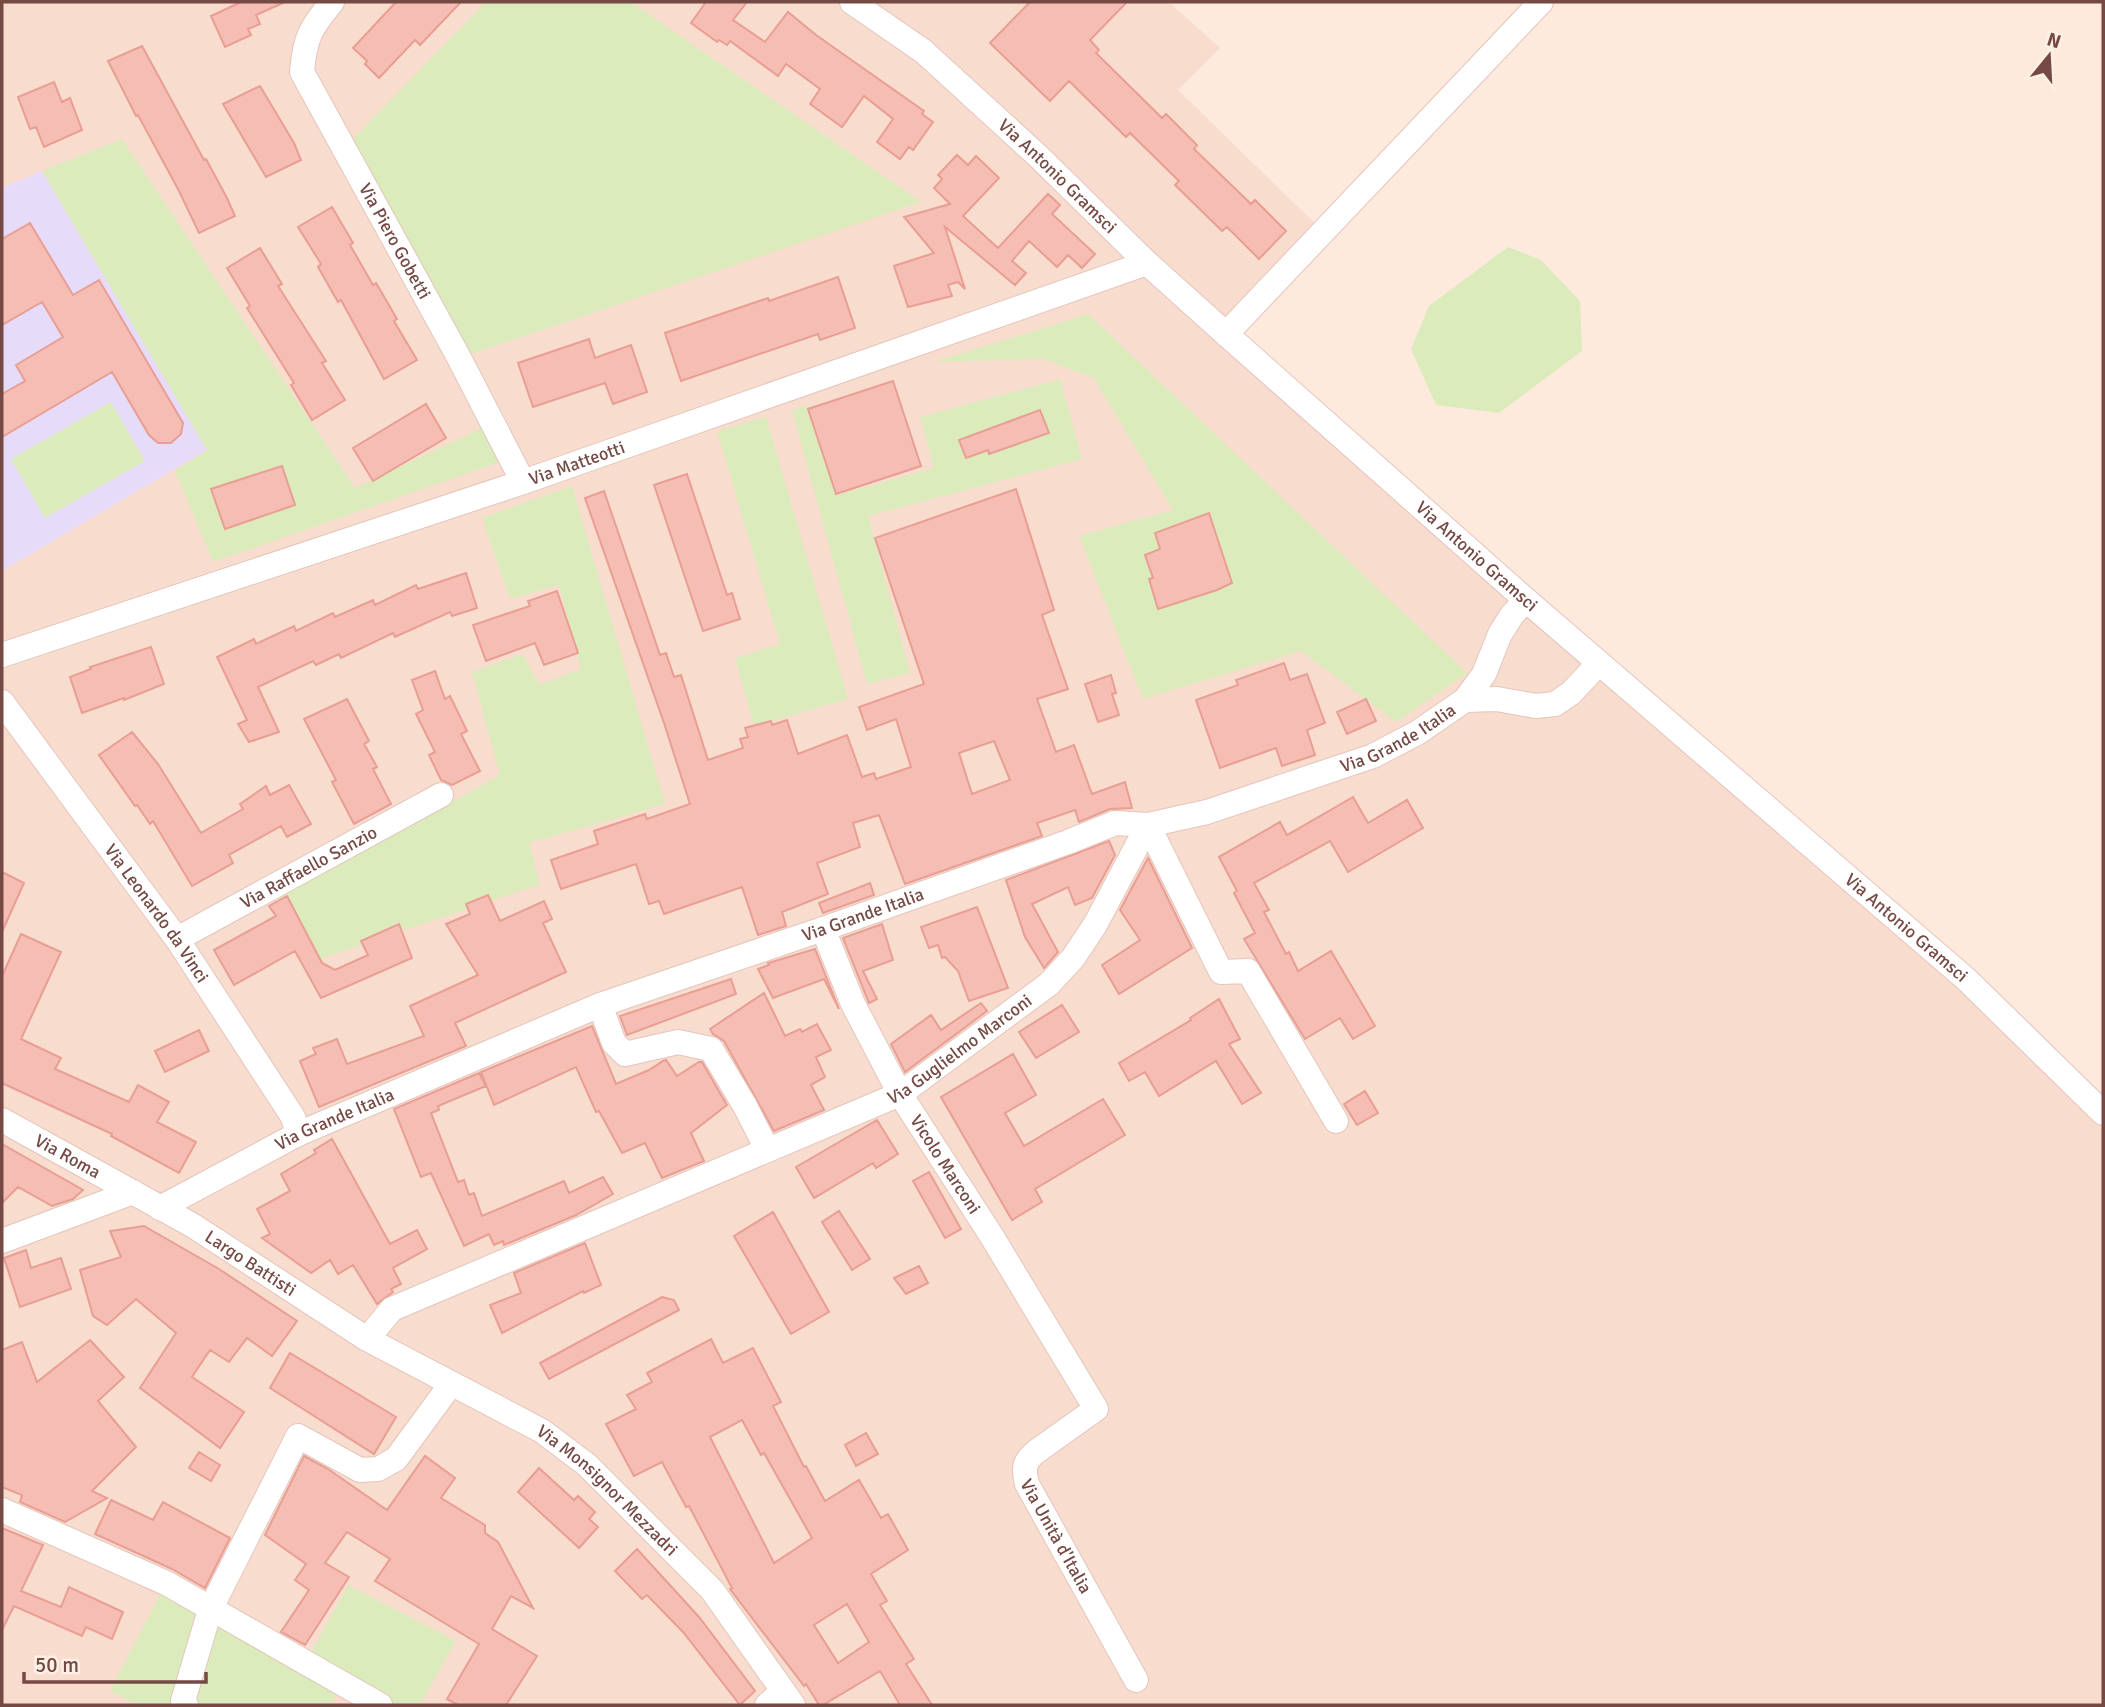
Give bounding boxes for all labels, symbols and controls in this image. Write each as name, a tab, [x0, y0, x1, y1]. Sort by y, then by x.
north arrow	[2014, 21, 2084, 91]
text: N	[2044, 27, 2064, 54]
street label: Via Antonio Gramsci	[994, 114, 1121, 238]
street label: Via Piero Gobetti	[354, 179, 436, 303]
street label: Via Matteotti	[526, 436, 628, 490]
street label: Via Antonio Gramsci	[1411, 496, 1542, 616]
street label: Via Grande Italia	[1337, 699, 1460, 777]
street label: Via Raffaello Sanzio	[236, 821, 381, 913]
street label: Via Leonardo da Vinci	[100, 840, 214, 987]
street label: Via Antonio Gramsci	[1840, 869, 1973, 987]
street label: Via Grande Italia	[799, 883, 927, 946]
street label: Via Guglielmo Marconi	[884, 989, 1036, 1109]
street label: Via Grande Italia	[271, 1083, 397, 1155]
street label: Vicolo Marconi	[905, 1110, 986, 1218]
street label: Via Roma	[31, 1129, 104, 1183]
street label: Largo Battisti	[201, 1225, 300, 1301]
street label: Via Monsignor Mezzadri	[532, 1420, 683, 1561]
street label: Via Unità d'Italia	[1015, 1475, 1097, 1597]
scale bar	[24, 1640, 206, 1684]
text: 50 m	[35, 1652, 79, 1678]

